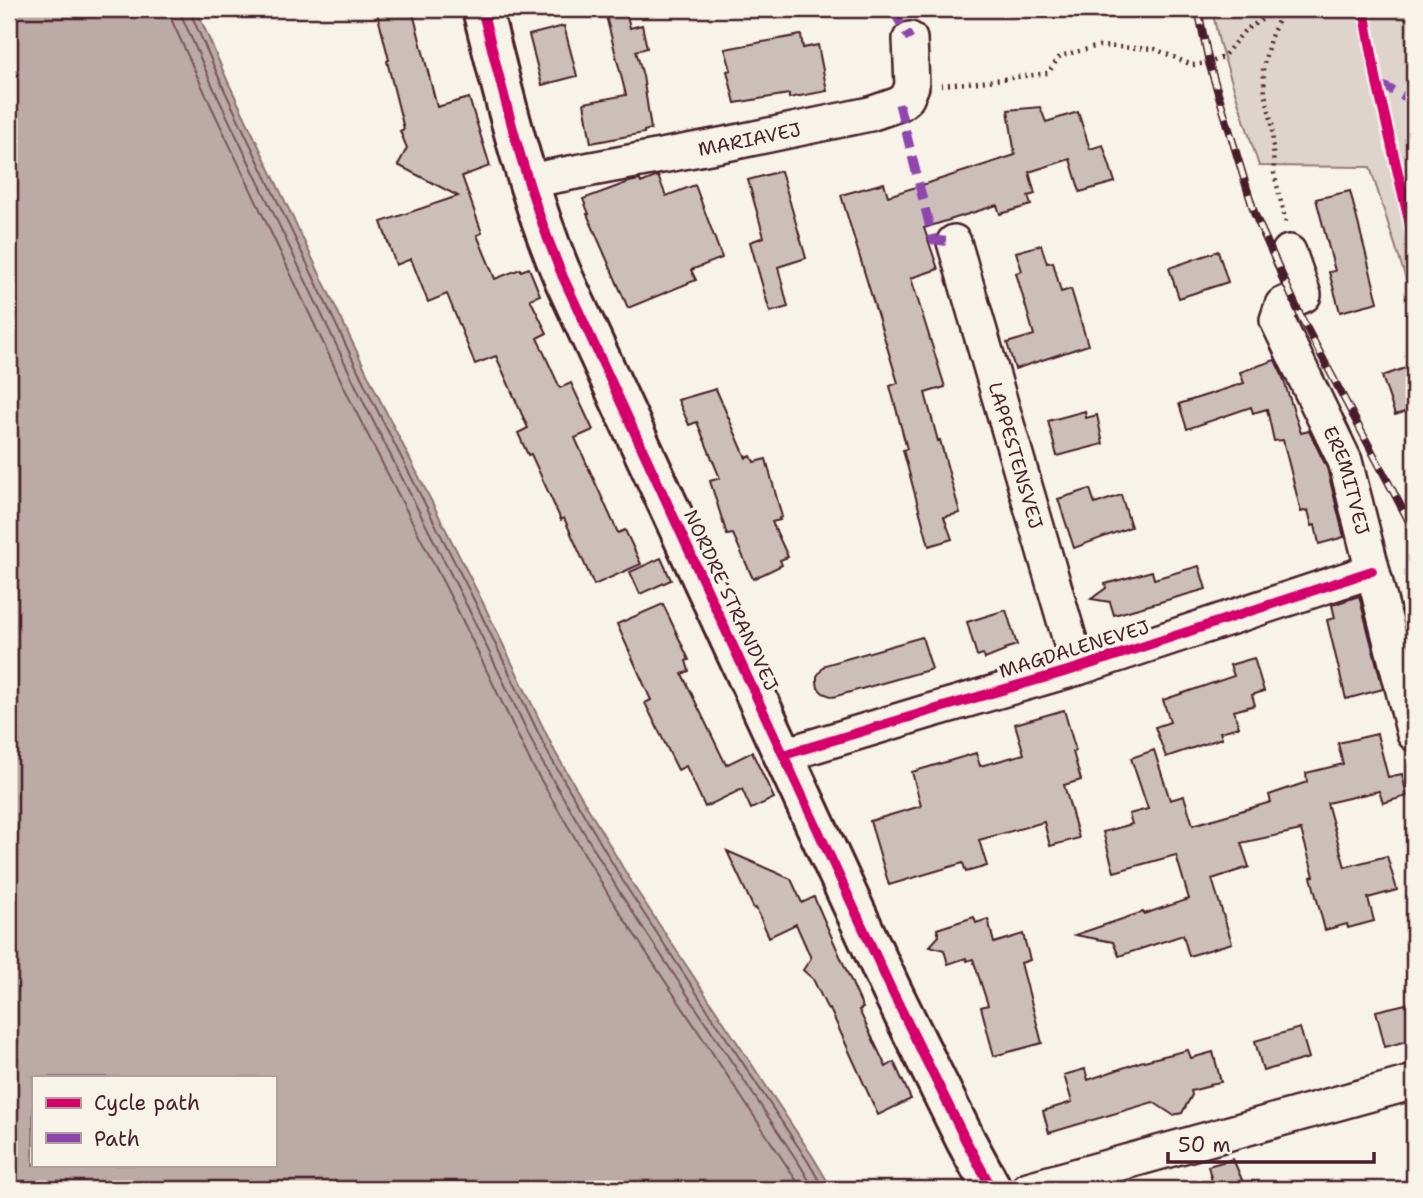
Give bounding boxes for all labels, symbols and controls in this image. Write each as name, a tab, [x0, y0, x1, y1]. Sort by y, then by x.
street label: MARIAVEJ	[696, 116, 803, 161]
street label: LAPPESTENSVEJ	[983, 379, 1049, 531]
street label: EREMITVEJ	[1317, 422, 1376, 537]
street label: NORDRE STRANDVEJ	[678, 506, 784, 694]
street label: MAGDALENEVEJ	[996, 614, 1152, 684]
legend	[32, 1076, 276, 1166]
text: Cycle path	[94, 1089, 200, 1117]
scale bar	[1168, 1121, 1374, 1165]
text: Path	[94, 1125, 140, 1153]
text: 50 m	[1178, 1131, 1231, 1159]

